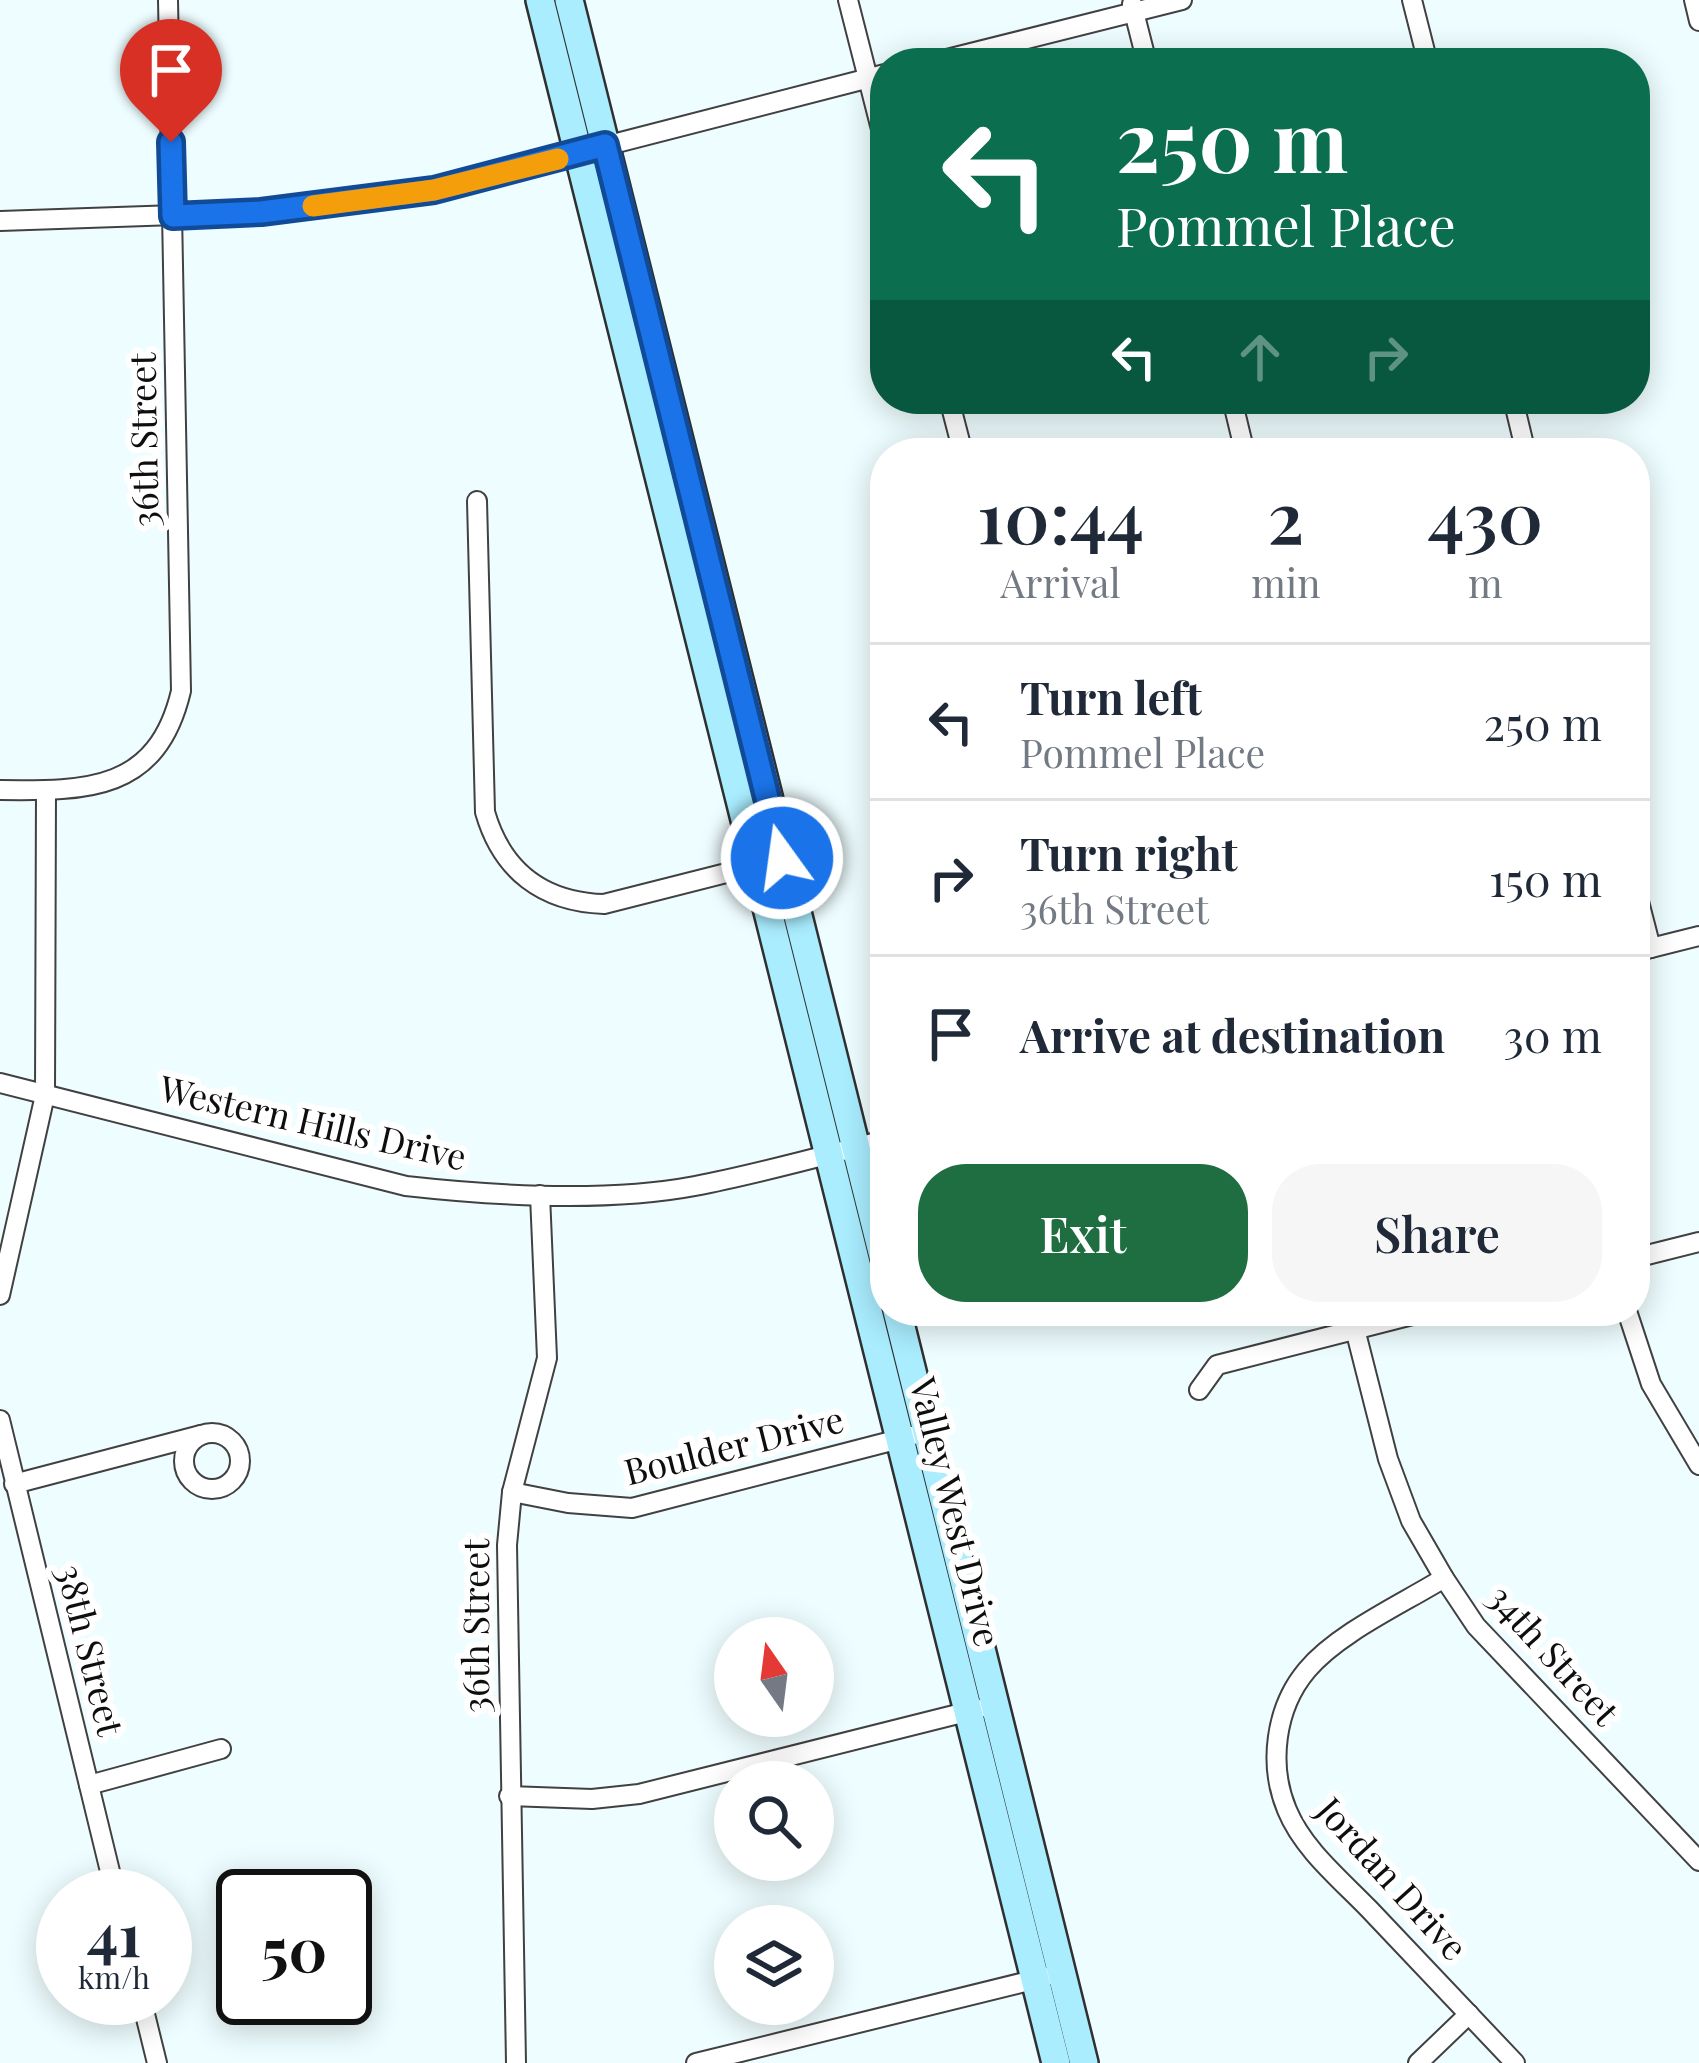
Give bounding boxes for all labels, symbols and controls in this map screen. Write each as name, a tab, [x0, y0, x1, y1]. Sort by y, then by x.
pin	[120, 19, 222, 142]
icon: arrive	[138, 37, 204, 103]
text: 250 m	[1116, 82, 1348, 194]
icon: left	[918, 96, 1074, 252]
text: Pommel Place	[1116, 189, 1456, 261]
icon: left	[1101, 324, 1167, 390]
icon: ahead	[1227, 324, 1293, 390]
icon: right	[1353, 324, 1419, 390]
street label: 36th Street	[116, 351, 168, 528]
text: 10:44	[977, 466, 1144, 562]
text: 2	[1268, 466, 1304, 562]
text: 430	[1428, 466, 1543, 562]
text: Arrival	[1001, 556, 1121, 608]
text: min	[1251, 556, 1321, 608]
text: m	[1468, 556, 1503, 608]
text: Turn left	[1020, 666, 1202, 726]
icon: left	[918, 689, 984, 755]
text: 250 m	[1484, 692, 1602, 752]
text: Pommel Place	[1020, 726, 1265, 778]
position arrow	[719, 795, 845, 921]
text: Turn right	[1020, 822, 1238, 882]
icon: right	[918, 845, 984, 911]
text: 150 m	[1489, 848, 1602, 908]
text: 36th Street	[1020, 882, 1209, 934]
icon: arrive	[918, 1001, 984, 1067]
text: Arrive at destination	[1020, 1004, 1445, 1064]
text: 30 m	[1504, 1004, 1602, 1064]
street label: Western Hills Drive	[154, 1062, 472, 1180]
button: Exit	[918, 1164, 1248, 1302]
button: Share	[1272, 1164, 1602, 1302]
street label: Valley West Drive	[900, 1371, 1014, 1651]
street label: Boulder Drive	[619, 1394, 848, 1494]
street label: 36th Street	[450, 1538, 498, 1713]
street label: 38th Street	[48, 1559, 137, 1741]
street label: 34th Street	[1479, 1573, 1631, 1735]
north arrow	[714, 1617, 834, 1737]
map controls	[714, 1617, 834, 2025]
button: search	[714, 1761, 834, 1881]
street label: Jordan Drive	[1307, 1785, 1479, 1969]
speed limit sign: 50	[216, 1869, 372, 2025]
text: 41	[87, 1892, 141, 1972]
button: layers	[714, 1905, 834, 2025]
text: km/h	[78, 1957, 150, 1997]

